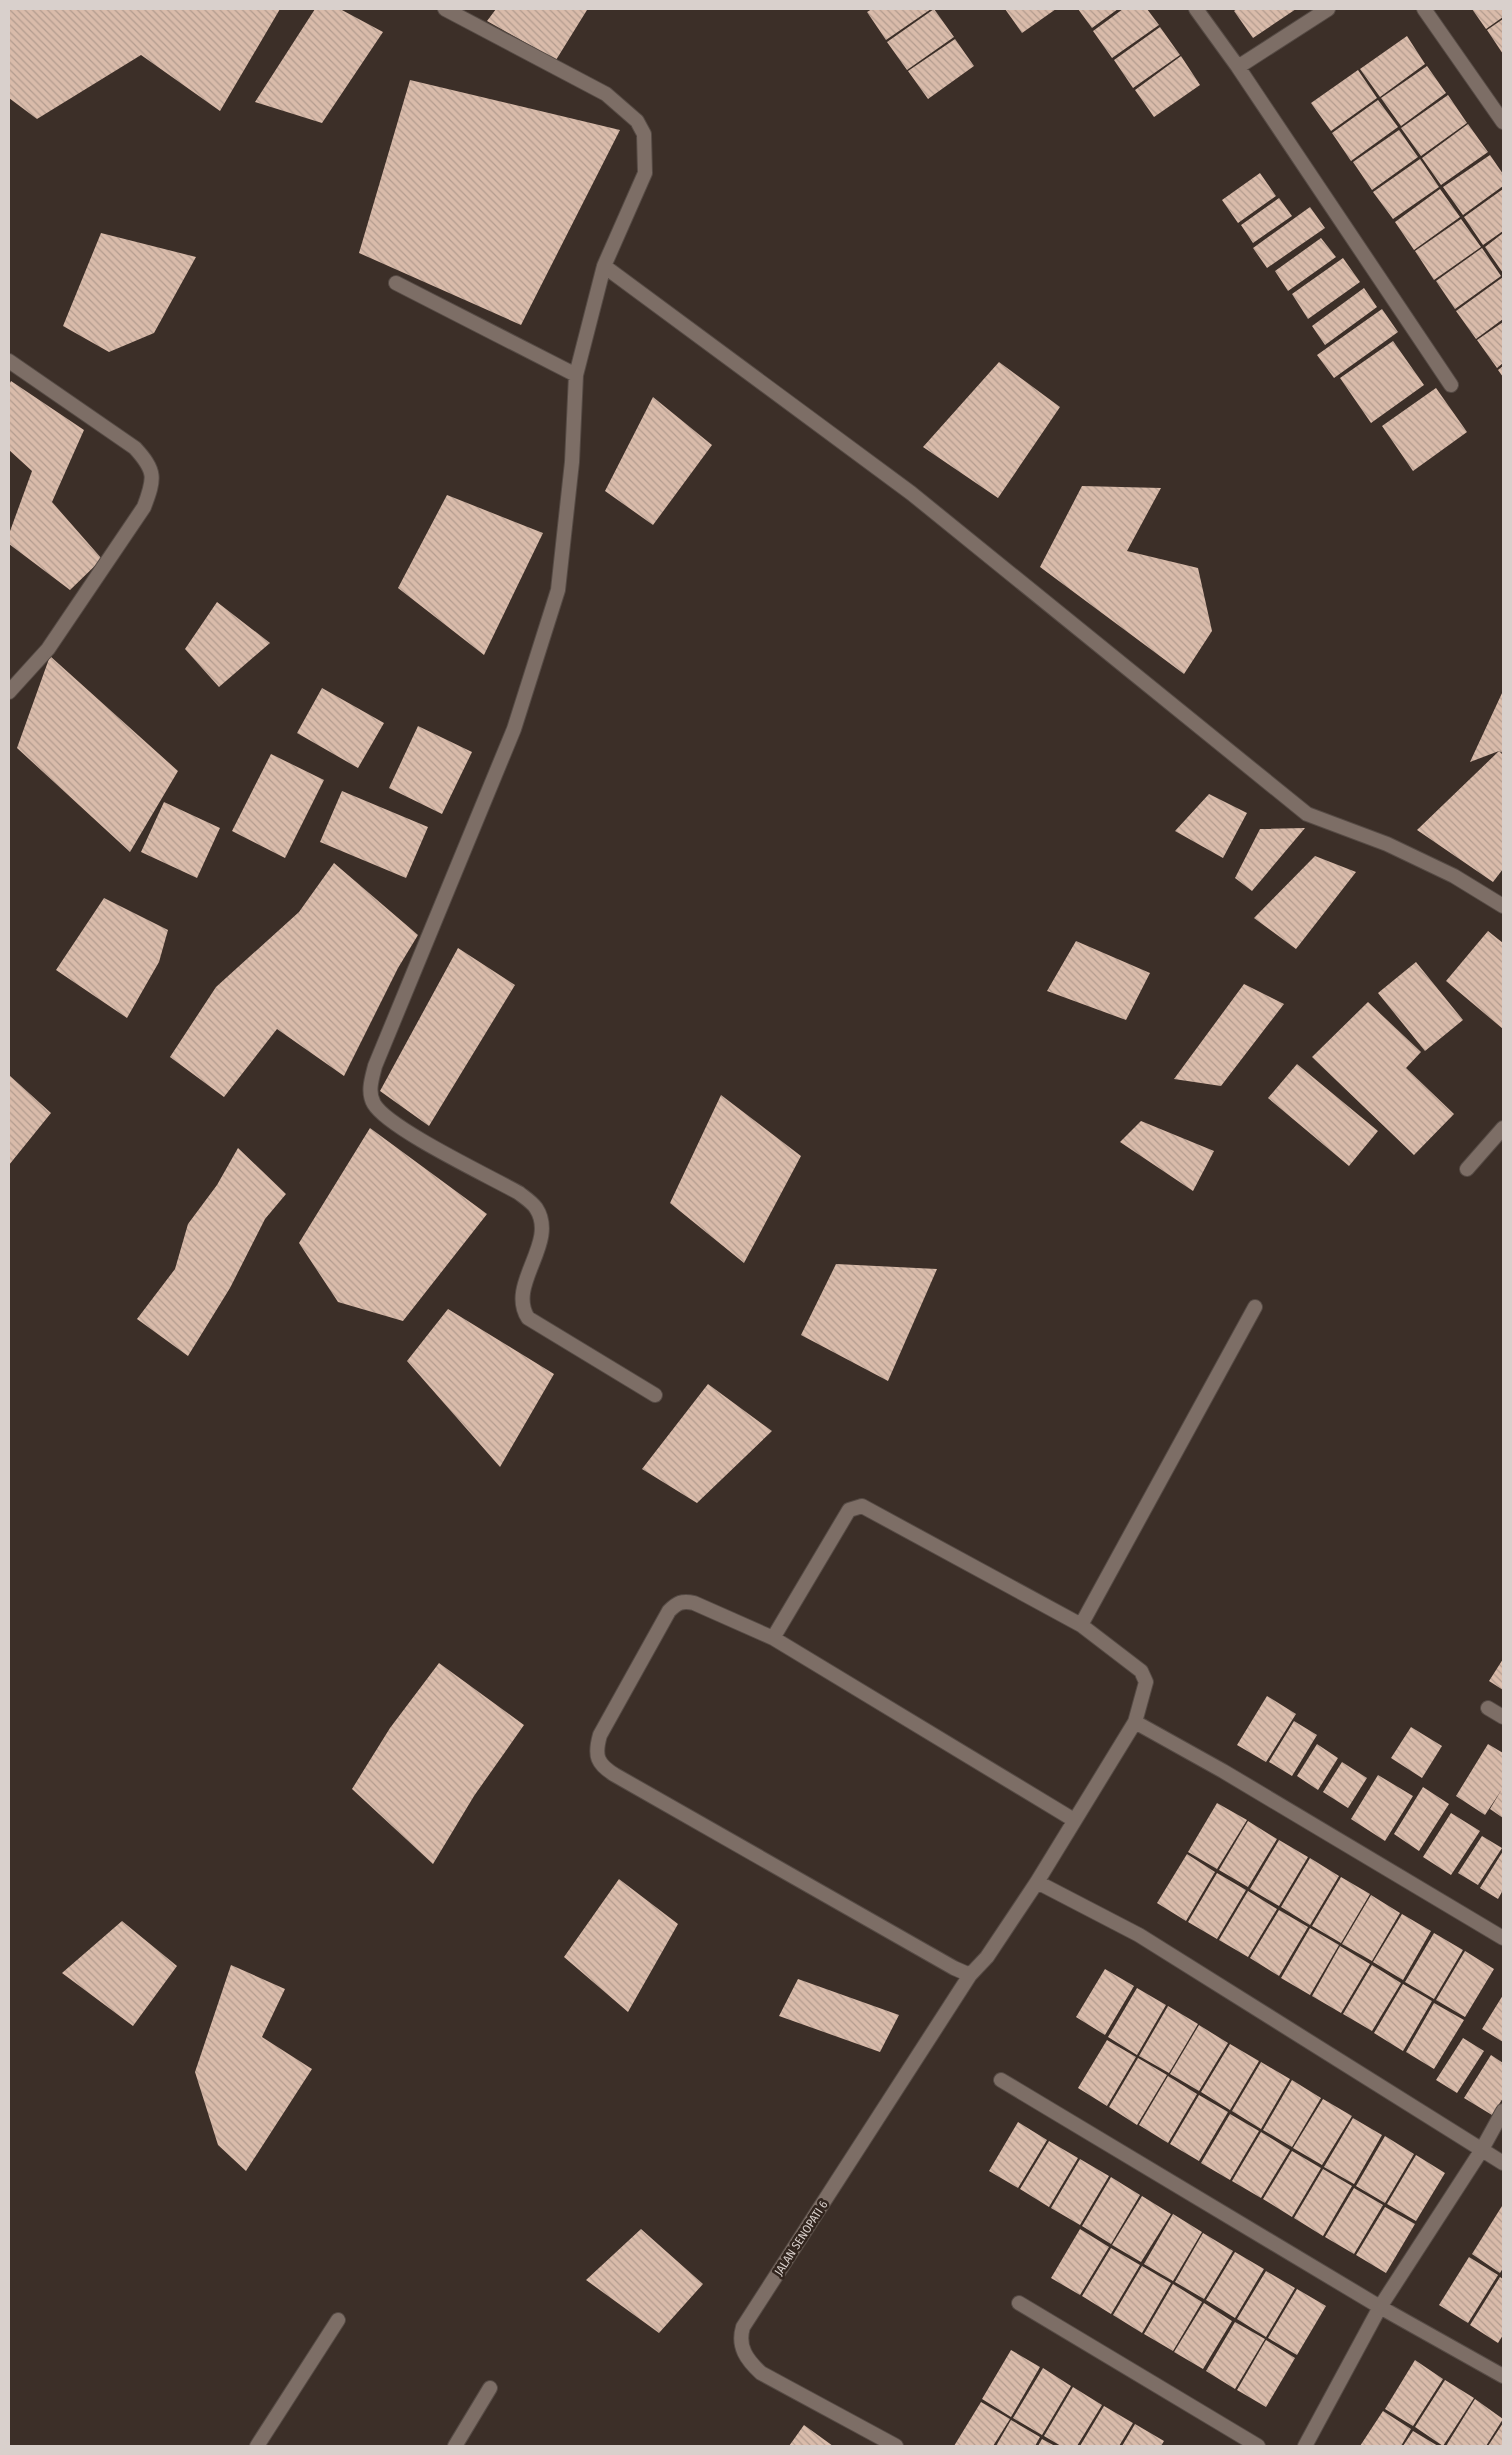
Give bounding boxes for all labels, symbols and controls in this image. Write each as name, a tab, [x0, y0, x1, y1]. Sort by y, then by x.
street label: JALAN SENOPATI 6	[772, 2198, 830, 2278]

